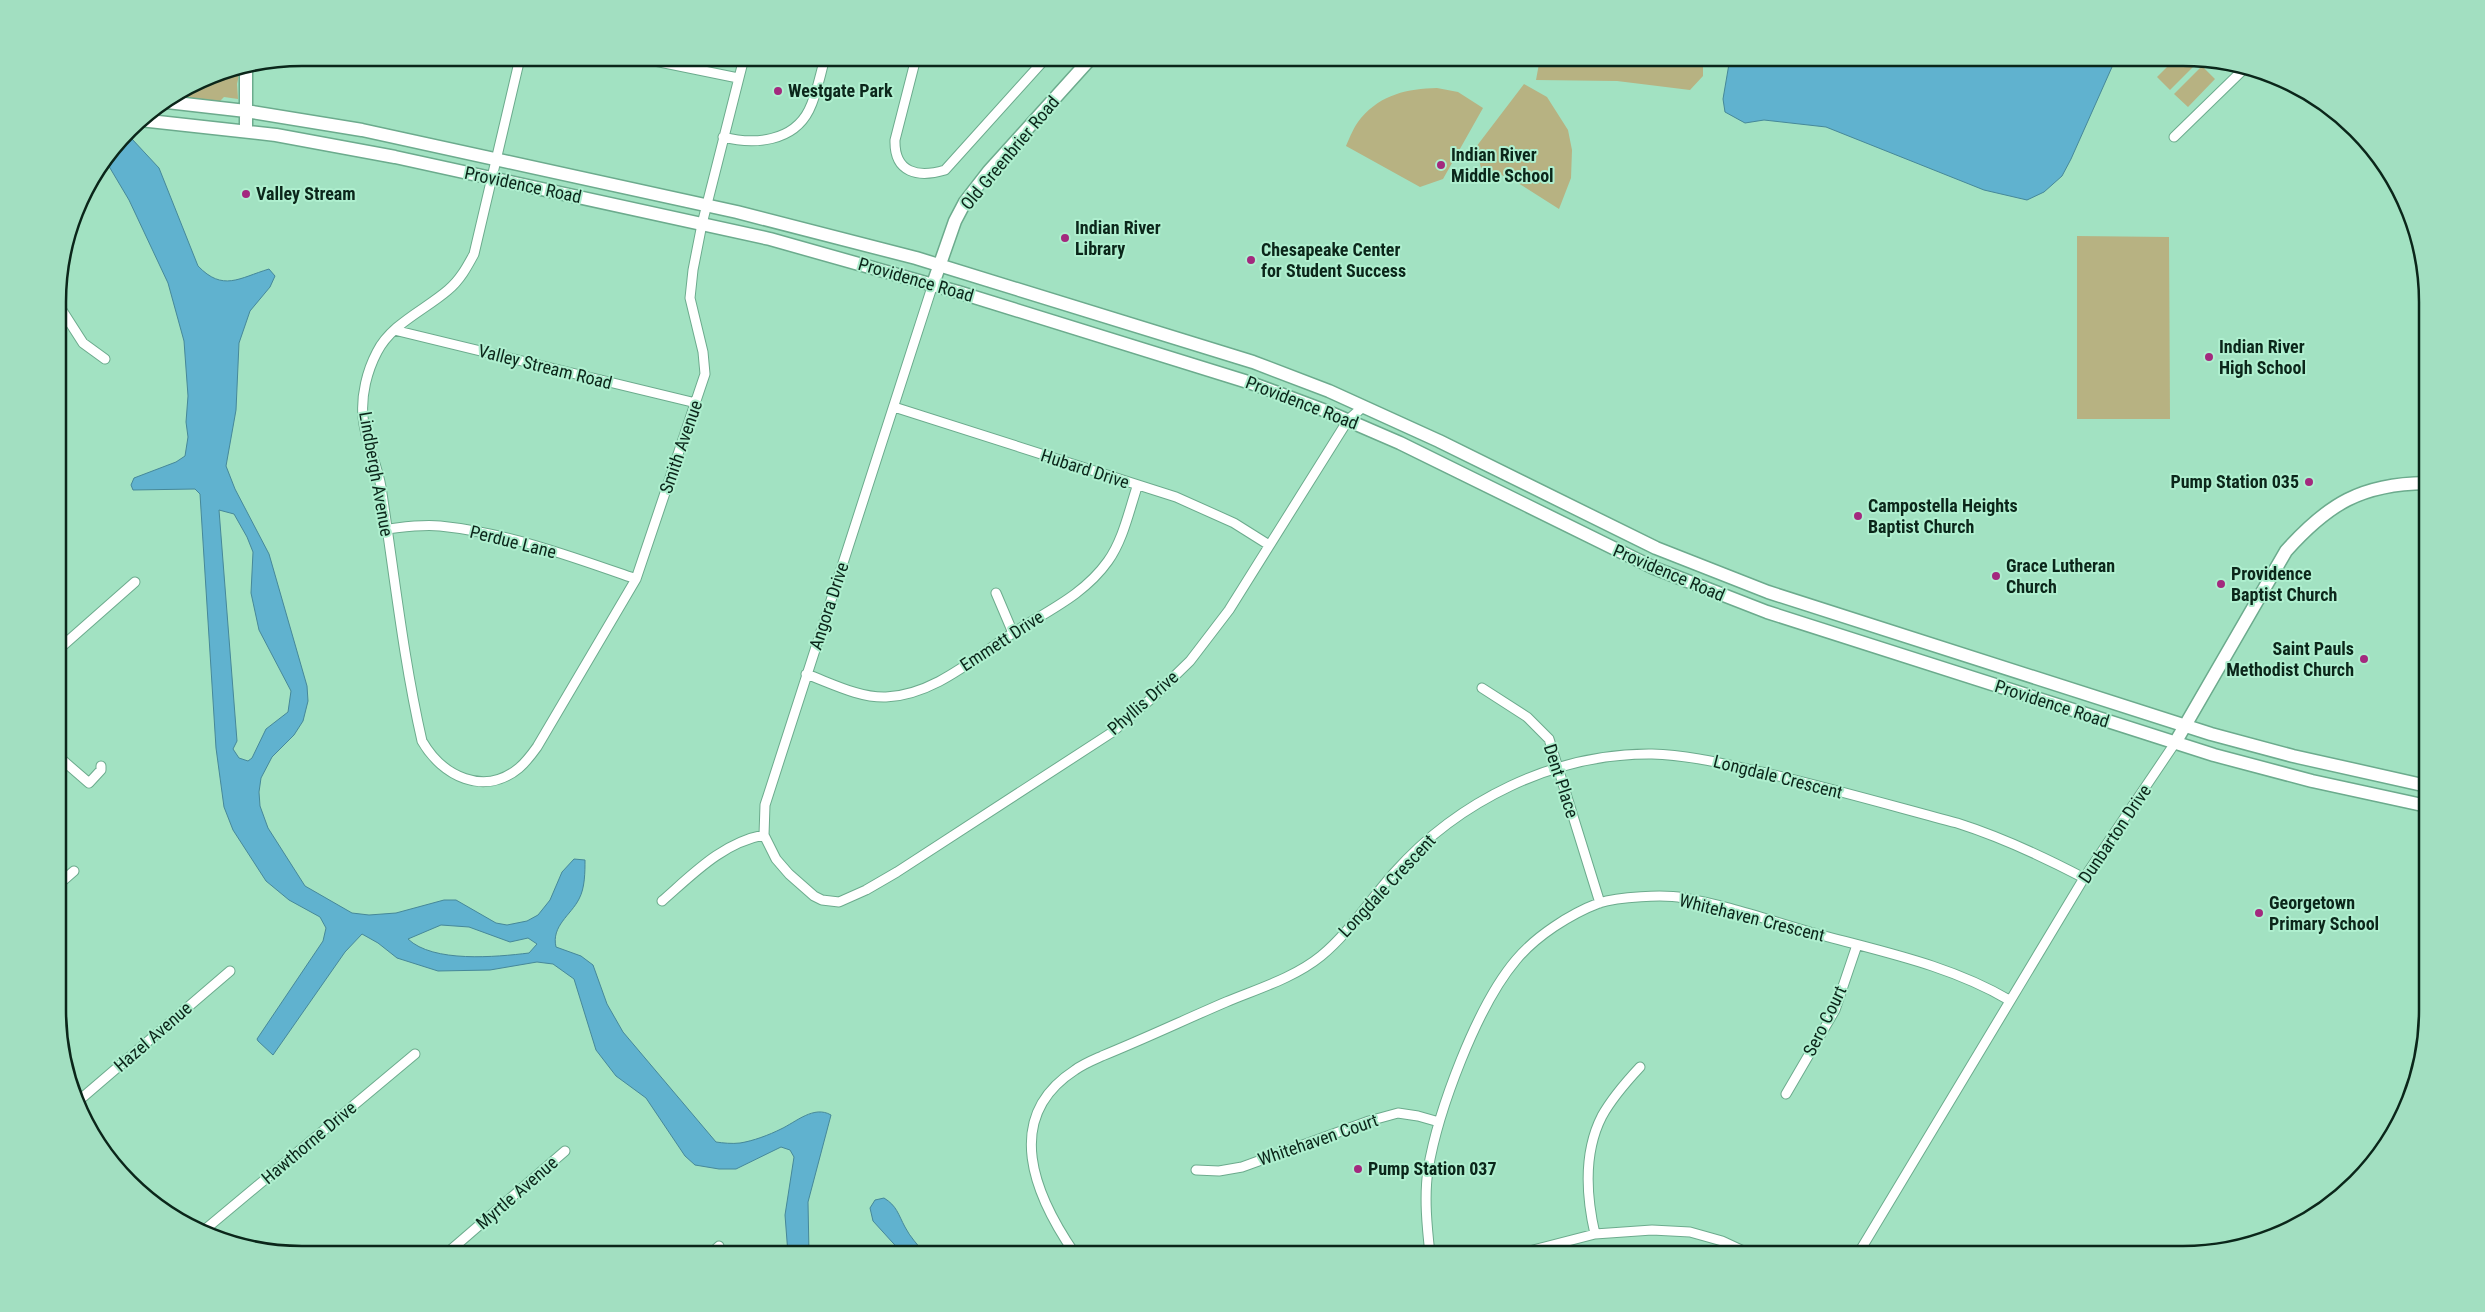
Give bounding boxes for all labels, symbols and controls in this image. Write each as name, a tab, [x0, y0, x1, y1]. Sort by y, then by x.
place label: Westgate Park	[788, 80, 893, 101]
marker: Westgate Park	[772, 85, 784, 97]
street label: Old Greenbrier Road	[956, 91, 1063, 214]
place label: Indian River Middle School	[1451, 144, 1554, 186]
marker: Indian River Middle School	[1435, 159, 1447, 171]
street label: Providence Road	[463, 162, 584, 207]
place label: Valley Stream	[256, 183, 356, 204]
marker: Valley Stream	[240, 188, 252, 200]
place label: Indian River Library	[1075, 217, 1161, 259]
marker: Indian River Library	[1059, 232, 1071, 244]
place label: Chesapeake Center for Student Success	[1261, 239, 1406, 281]
street label: Providence Road	[856, 253, 976, 306]
marker: Chesapeake Center for Student Success	[1245, 254, 1257, 266]
place label: Indian River High School	[2219, 336, 2306, 378]
street label: Valley Stream Road	[476, 340, 614, 393]
marker: Indian River High School	[2203, 351, 2215, 363]
street label: Providence Road	[1243, 371, 1362, 434]
street label: Smith Avenue	[655, 398, 706, 496]
street label: Lindbergh Avenue	[355, 410, 398, 538]
street label: Hubard Drive	[1038, 444, 1132, 493]
place label: Pump Station 035	[2170, 471, 2299, 492]
marker: Pump Station 035	[2303, 476, 2315, 488]
place label: Campostella Heights Baptist Church	[1868, 495, 2018, 537]
marker: Campostella Heights Baptist Church	[1852, 510, 1864, 522]
street label: Perdue Lane	[468, 521, 558, 562]
street label: Providence Road	[1610, 540, 1728, 605]
place label: Grace Lutheran Church	[2006, 555, 2115, 597]
street label: Angora Drive	[805, 559, 853, 652]
place label: Providence Baptist Church	[2231, 563, 2337, 605]
marker: Grace Lutheran Church	[1990, 570, 2002, 582]
marker: Providence Baptist Church	[2215, 578, 2227, 590]
street label: Emmett Drive	[956, 606, 1047, 675]
place label: Saint Pauls Methodist Church	[2226, 638, 2354, 680]
marker: Saint Pauls Methodist Church	[2358, 653, 2370, 665]
street label: Phyllis Drive	[1103, 666, 1182, 739]
street label: Providence Road	[1992, 675, 2112, 732]
street label: Dent Place	[1540, 741, 1583, 820]
street label: Longdale Crescent	[1711, 750, 1845, 803]
street label: Dunbarton Drive	[2074, 781, 2155, 887]
street label: Longdale Crescent	[1334, 830, 1439, 941]
street label: Whitehaven Crescent	[1677, 889, 1827, 946]
place label: Georgetown Primary School	[2269, 892, 2379, 934]
marker: Georgetown Primary School	[2253, 907, 2265, 919]
street label: Sero Court	[1799, 982, 1851, 1059]
street label: Hazel Avenue	[110, 997, 196, 1076]
street label: Hawthorne Drive	[257, 1097, 360, 1188]
street label: Whitehaven Court	[1255, 1109, 1381, 1170]
street label: Myrtle Avenue	[472, 1152, 562, 1234]
place label: Pump Station 037	[1368, 1158, 1497, 1179]
marker: Pump Station 037	[1352, 1163, 1364, 1175]

